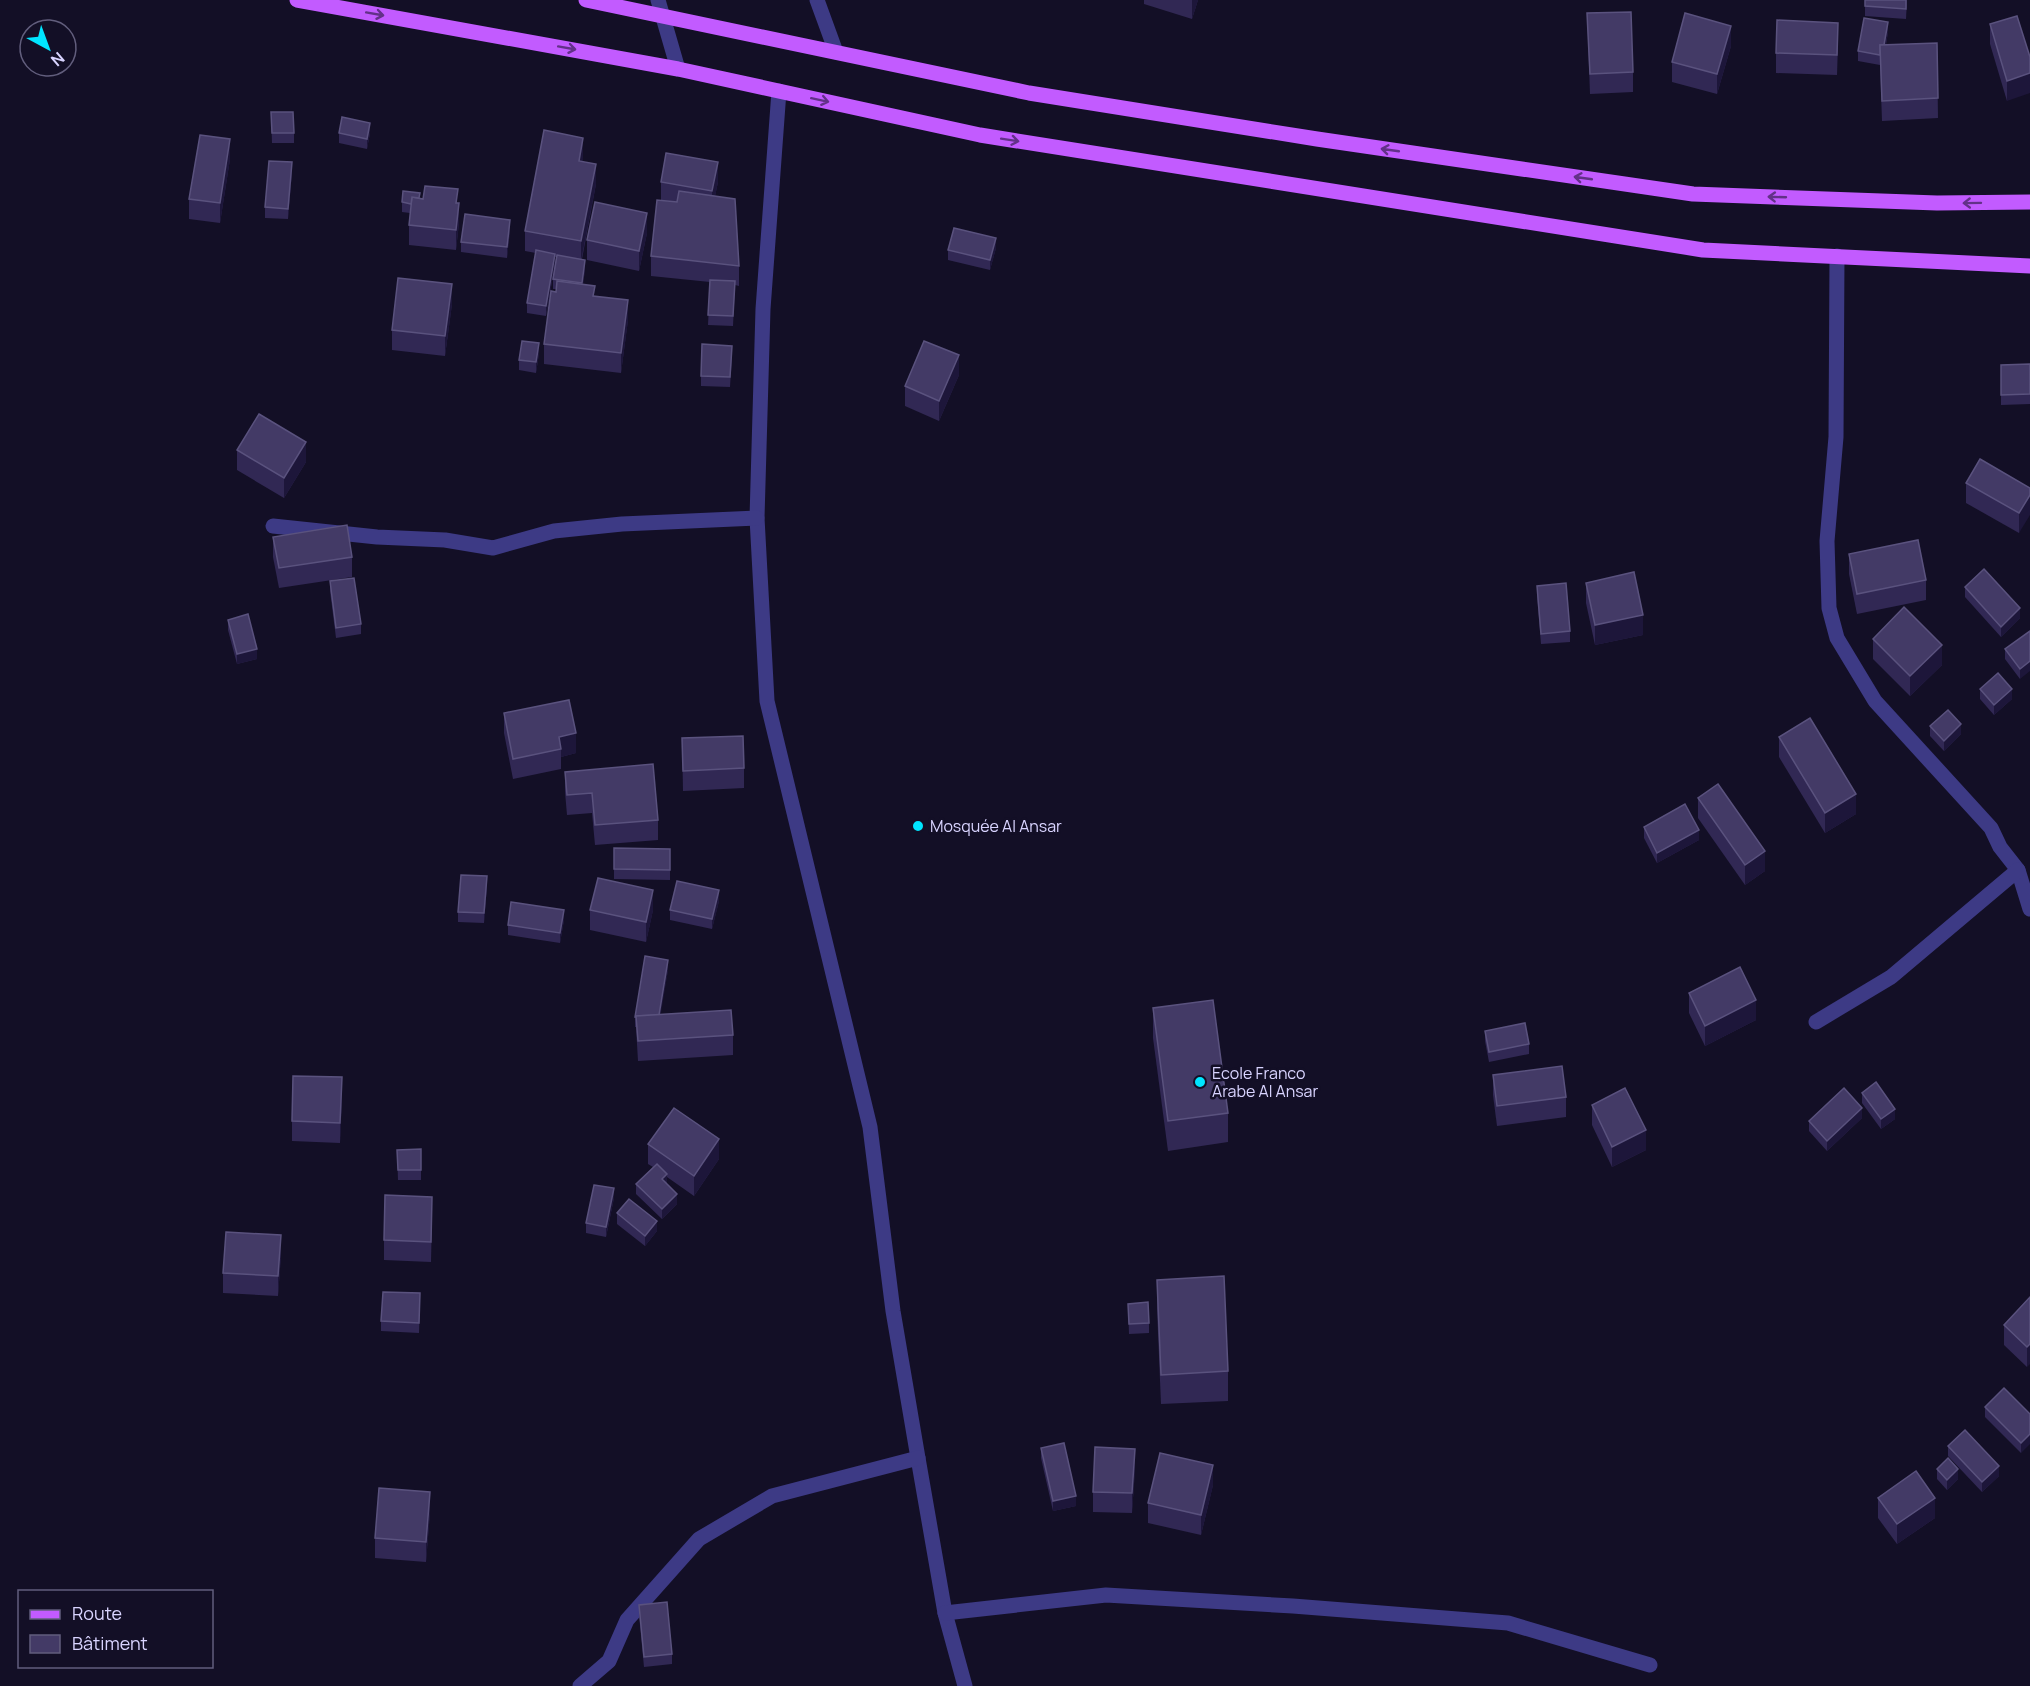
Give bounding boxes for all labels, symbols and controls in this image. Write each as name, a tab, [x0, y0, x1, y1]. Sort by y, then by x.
one-way arrow	[365, 9, 384, 20]
north arrow	[18, 18, 78, 78]
one-way arrow	[557, 43, 576, 54]
text: N	[46, 47, 69, 71]
one-way arrow	[809, 95, 829, 106]
one-way arrow	[1000, 135, 1020, 146]
one-way arrow	[1381, 144, 1400, 155]
one-way arrow	[1573, 173, 1593, 184]
one-way arrow	[1767, 192, 1787, 203]
one-way arrow	[1962, 197, 1982, 209]
place label: Mosquée Al Ansar	[930, 815, 1062, 837]
marker: Mosquée Al Ansar	[911, 819, 925, 833]
place label: Ecole Franco Arabe Al Ansar	[1212, 1062, 1318, 1102]
marker: Ecole Franco Arabe Al Ansar	[1193, 1075, 1207, 1089]
legend	[18, 1590, 213, 1668]
text: Route	[72, 1601, 122, 1625]
text: Bâtiment	[72, 1631, 148, 1655]

